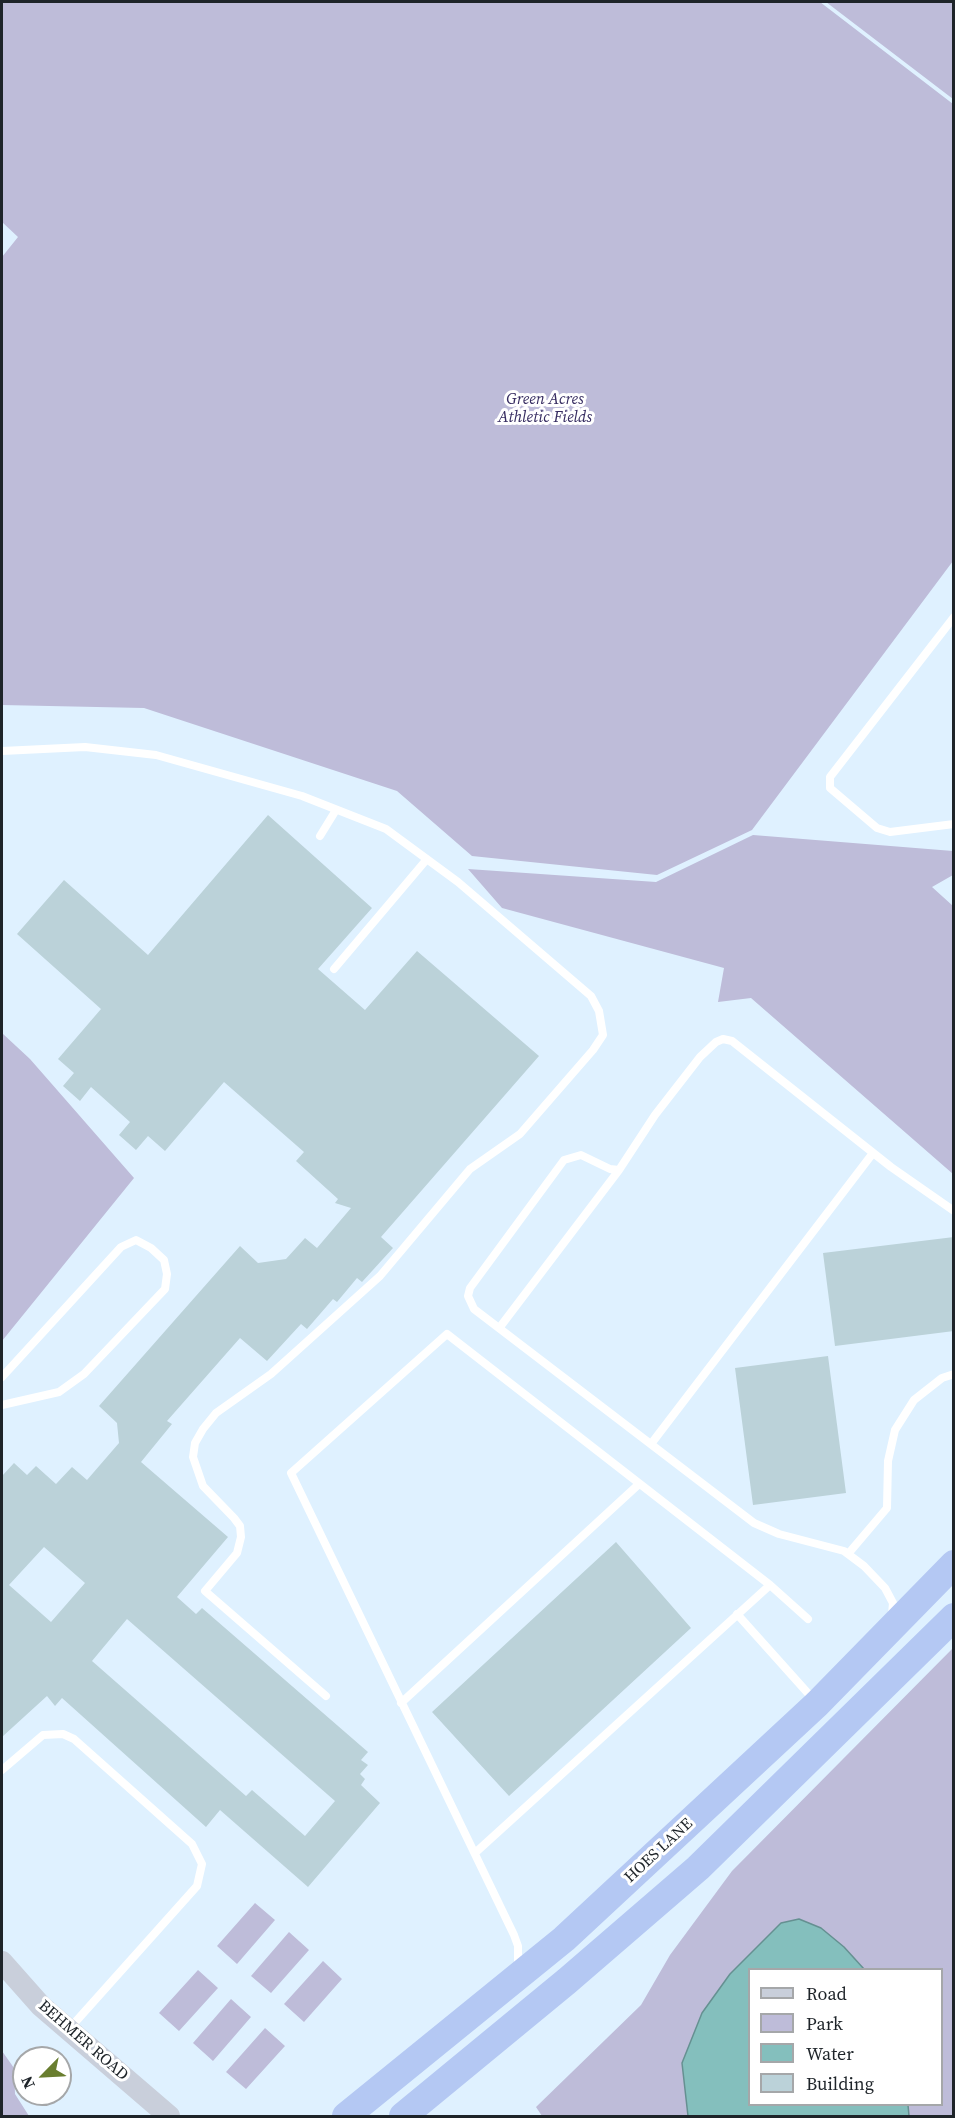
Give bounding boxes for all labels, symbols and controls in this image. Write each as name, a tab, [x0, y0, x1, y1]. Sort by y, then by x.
park label: Green Acres Athletic Fields	[498, 390, 592, 428]
street label: HOES LANE	[621, 1815, 697, 1887]
legend	[748, 1968, 943, 2106]
text: Road	[806, 1981, 847, 2006]
street label: BEHMER ROAD	[34, 1997, 132, 2085]
text: Park	[806, 2011, 843, 2036]
text: Water	[806, 2041, 854, 2066]
north arrow	[12, 2046, 72, 2106]
text: Building	[806, 2071, 874, 2096]
text: N	[15, 2073, 40, 2092]

